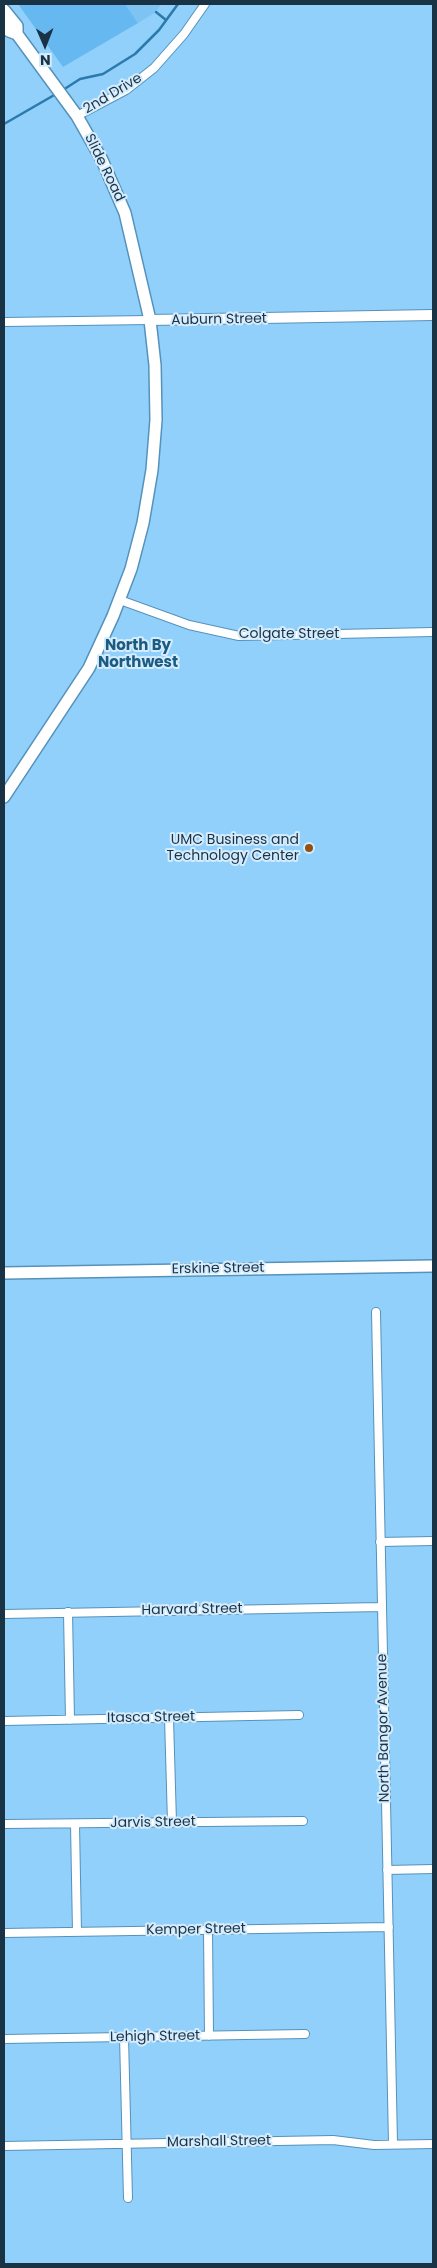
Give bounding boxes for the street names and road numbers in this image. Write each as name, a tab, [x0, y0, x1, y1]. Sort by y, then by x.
street label: 2nd Drive	[81, 70, 145, 118]
street label: Slide Road	[80, 131, 128, 205]
street label: Auburn Street	[171, 311, 267, 329]
street label: Colgate Street	[239, 626, 339, 642]
street label: Erskine Street	[171, 1260, 265, 1278]
street label: Harvard Street	[141, 1601, 243, 1619]
street label: North Bangor Avenue	[374, 1653, 394, 1803]
street label: Itasca Street	[107, 1709, 195, 1727]
street label: Jarvis Street	[110, 1814, 196, 1832]
street label: Kemper Street	[146, 1921, 246, 1939]
street label: Lehigh Street	[110, 2028, 200, 2046]
street label: Marshall Street	[167, 2133, 271, 2151]

